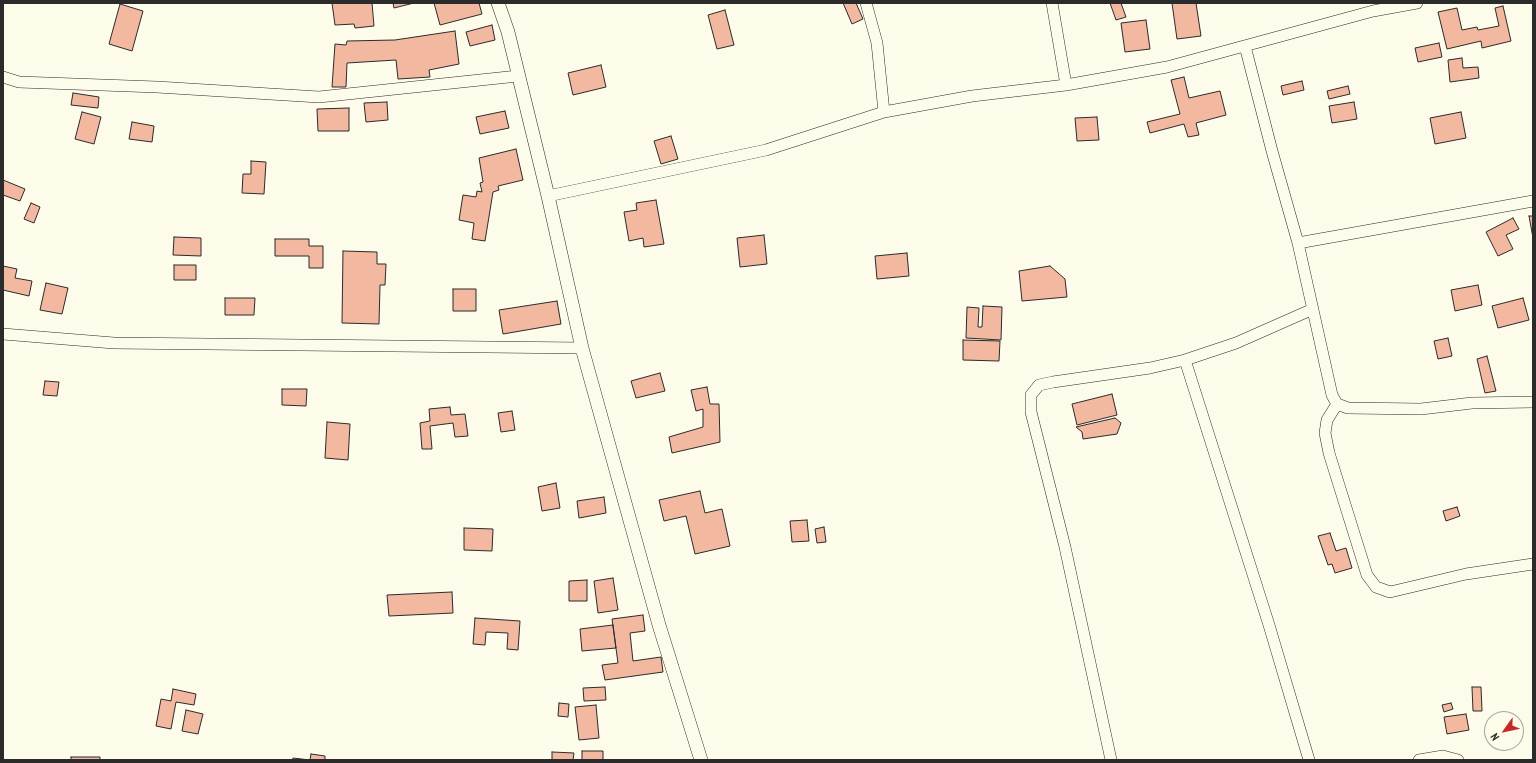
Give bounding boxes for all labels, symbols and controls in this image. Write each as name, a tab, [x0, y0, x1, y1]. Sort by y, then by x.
north arrow	[1484, 711, 1524, 751]
text: N	[1487, 731, 1502, 743]

